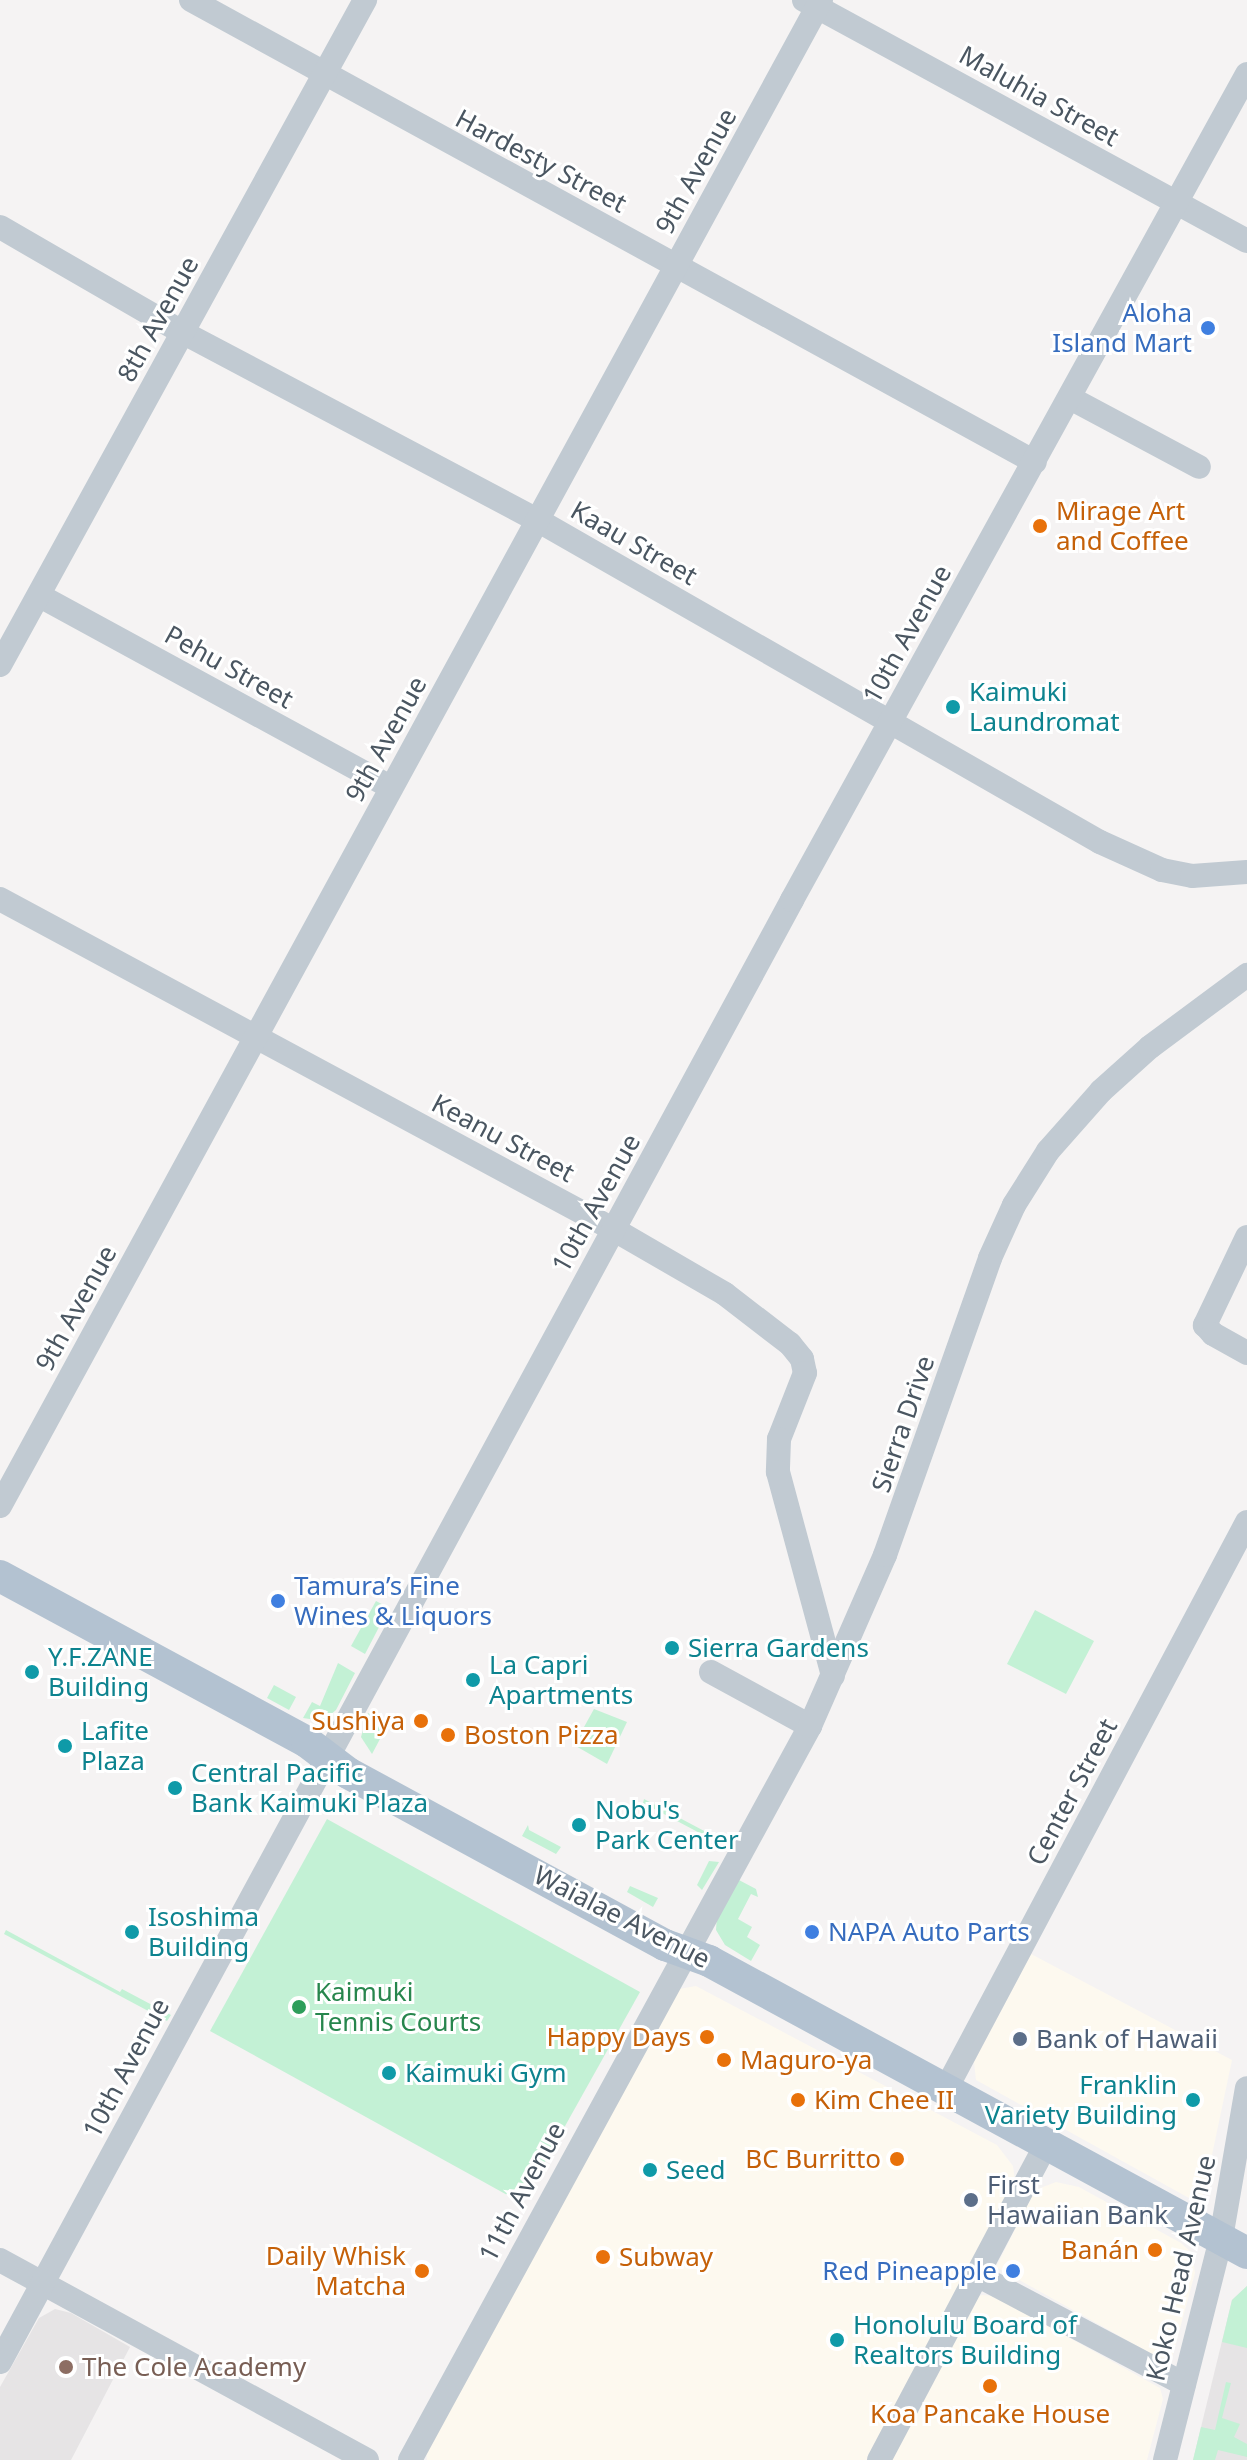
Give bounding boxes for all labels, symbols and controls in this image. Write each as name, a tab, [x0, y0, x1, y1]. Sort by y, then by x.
street label: Maluhia Street	[954, 39, 1124, 153]
street label: Hardesty Street	[450, 103, 632, 219]
street label: 9th Avenue	[649, 103, 743, 239]
street label: 8th Avenue	[111, 251, 205, 387]
place label: Aloha Island Mart	[1052, 297, 1192, 358]
marker: Aloha Island Mart	[1199, 319, 1217, 337]
street label: Kaau Street	[565, 494, 703, 592]
place label: Mirage Art and Coffee	[1056, 495, 1189, 556]
marker: Mirage Art and Coffee	[1031, 517, 1049, 535]
street label: 10th Avenue	[856, 559, 958, 709]
street label: Pehu Street	[159, 619, 299, 715]
street label: 9th Avenue	[339, 671, 433, 807]
place label: Kaimuki Laundromat	[969, 676, 1120, 738]
marker: Kaimuki Laundromat	[944, 698, 962, 716]
street label: Keanu Street	[426, 1087, 580, 1189]
street label: 10th Avenue	[545, 1128, 647, 1278]
street label: 9th Avenue	[29, 1240, 123, 1376]
street label: Sierra Drive	[865, 1352, 941, 1496]
place label: Tamura’s Fine Wines & Liquors	[294, 1570, 492, 1632]
marker: Tamura’s Fine Wines & Liquors	[269, 1592, 287, 1610]
place label: Sierra Gardens	[688, 1632, 869, 1664]
marker: Sierra Gardens	[663, 1639, 681, 1657]
place label: Y.F.ZANE Building	[48, 1641, 153, 1702]
place label: La Capri Apartments	[489, 1649, 633, 1710]
marker: Y.F.ZANE Building	[23, 1663, 41, 1681]
marker: La Capri Apartments	[464, 1671, 482, 1689]
place label: Sushiya	[312, 1705, 405, 1737]
marker: Sushiya	[412, 1712, 430, 1730]
street label: Center Street	[1020, 1713, 1124, 1871]
place label: Lafite Plaza	[81, 1715, 149, 1776]
place label: Boston Pizza	[464, 1719, 618, 1751]
marker: Boston Pizza	[439, 1726, 457, 1744]
marker: Lafite Plaza	[56, 1737, 74, 1755]
place label: Central Pacific Bank Kaimuki Plaza	[191, 1757, 428, 1818]
marker: Central Pacific Bank Kaimuki Plaza	[166, 1779, 184, 1797]
place label: Nobu's Park Center	[595, 1794, 739, 1856]
marker: Nobu's Park Center	[570, 1816, 588, 1834]
street label: Waialae Avenue	[529, 1859, 715, 1975]
place label: Isoshima Building	[148, 1901, 259, 1962]
place label: NAPA Auto Parts	[828, 1916, 1030, 1948]
marker: Isoshima Building	[123, 1923, 141, 1941]
marker: NAPA Auto Parts	[803, 1923, 821, 1941]
place label: Kaimuki Tennis Courts	[315, 1976, 481, 2038]
street label: 10th Avenue	[76, 1993, 176, 2143]
marker: Kaimuki Tennis Courts	[290, 1998, 308, 2016]
place label: Happy Days	[546, 2021, 691, 2053]
place label: Bank of Hawaii	[1036, 2023, 1218, 2055]
marker: Happy Days	[698, 2028, 716, 2046]
marker: Bank of Hawaii	[1011, 2030, 1029, 2048]
place label: Maguro-ya	[740, 2044, 872, 2076]
marker: Maguro-ya	[715, 2051, 733, 2069]
place label: Kaimuki Gym	[405, 2057, 567, 2089]
marker: Kaimuki Gym	[380, 2064, 398, 2082]
place label: Franklin Variety Building	[985, 2069, 1177, 2130]
place label: Kim Chee II	[814, 2084, 954, 2116]
marker: Kim Chee II	[789, 2091, 807, 2109]
marker: Franklin Variety Building	[1184, 2091, 1202, 2109]
street label: 11th Avenue	[472, 2117, 572, 2267]
place label: BC Burritto	[745, 2143, 881, 2175]
marker: BC Burritto	[888, 2150, 906, 2168]
street label: Koko Head Avenue	[1140, 2152, 1222, 2384]
place label: Seed	[666, 2154, 726, 2186]
marker: Seed	[641, 2161, 659, 2179]
place label: First Hawaiian Bank	[987, 2169, 1168, 2230]
marker: First Hawaiian Bank	[962, 2191, 980, 2209]
place label: Banán	[1061, 2234, 1139, 2266]
place label: Daily Whisk Matcha	[266, 2240, 406, 2302]
place label: Subway	[619, 2241, 713, 2273]
marker: Banán	[1146, 2241, 1164, 2259]
marker: Subway	[594, 2248, 612, 2266]
place label: Red Pineapple	[822, 2255, 997, 2287]
marker: Daily Whisk Matcha	[413, 2262, 431, 2280]
marker: Red Pineapple	[1004, 2262, 1022, 2280]
place label: Honolulu Board of Realtors Building	[853, 2309, 1077, 2370]
marker: Honolulu Board of Realtors Building	[828, 2331, 846, 2349]
place label: The Cole Academy	[82, 2351, 306, 2383]
marker: The Cole Academy	[57, 2358, 75, 2376]
marker: Koa Pancake House	[981, 2377, 999, 2395]
place label: Koa Pancake House	[870, 2398, 1110, 2430]

